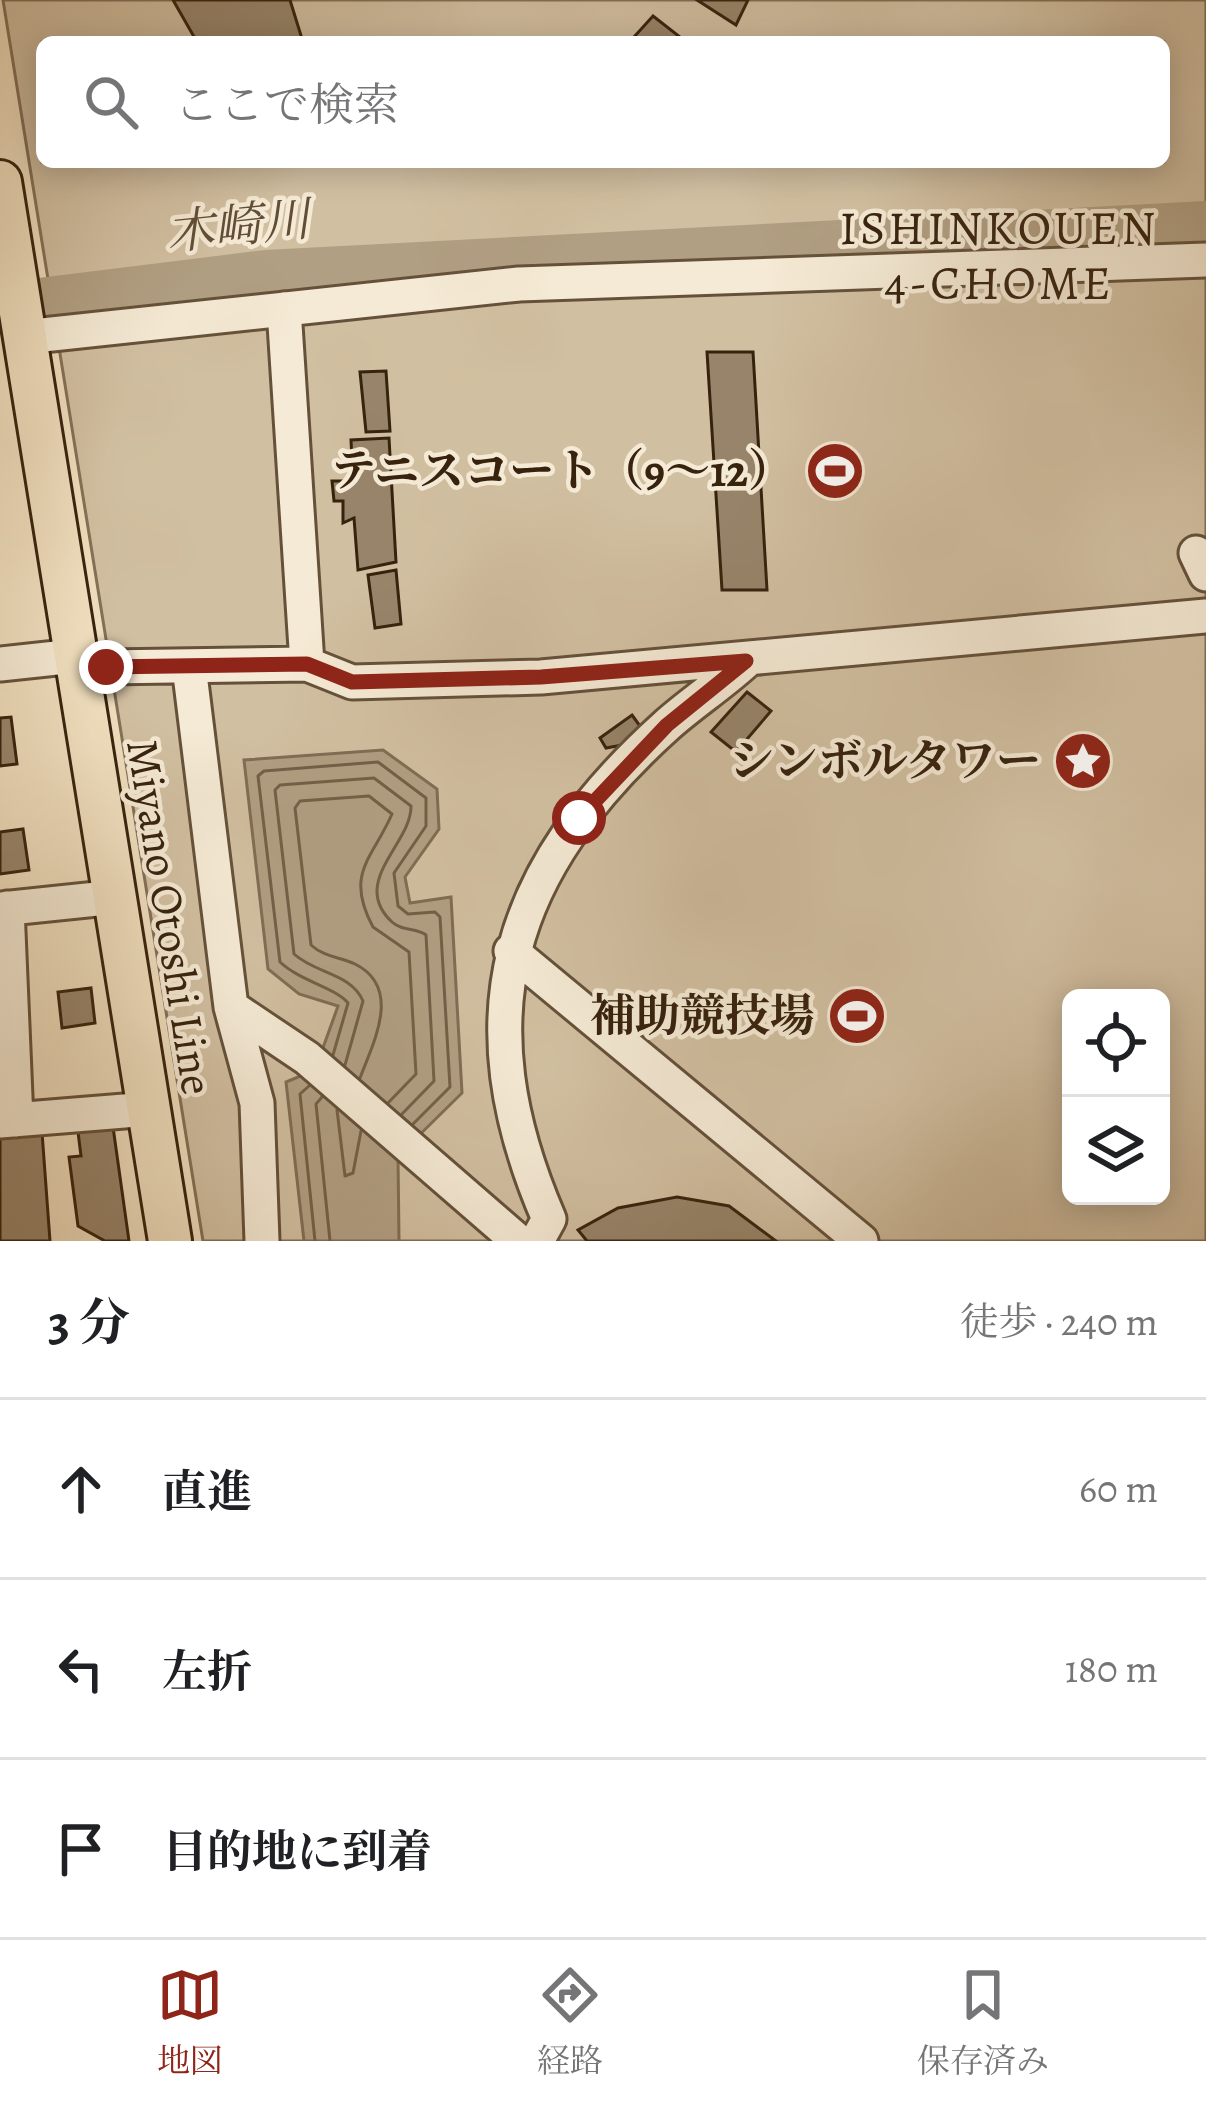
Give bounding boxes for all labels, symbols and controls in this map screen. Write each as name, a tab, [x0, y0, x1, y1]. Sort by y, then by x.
search box	[36, 36, 1170, 168]
icon: search	[78, 69, 144, 135]
text: ここで検索	[174, 74, 399, 136]
water label: 木崎川	[163, 185, 318, 266]
district label: ISHINKOUEN 4-CHOME	[840, 195, 1158, 316]
place label: テニスコート（9～12）	[331, 440, 793, 502]
sports icon: テニスコート（9～12）	[804, 440, 866, 502]
route end	[79, 640, 133, 694]
place label: シンボルタワー	[729, 730, 1041, 792]
place icon: シンボルタワー	[1052, 730, 1114, 792]
street label: Miyano Otoshi Line	[111, 735, 229, 1099]
route start	[552, 791, 606, 845]
place label: 補助競技場	[590, 985, 815, 1047]
sports icon: 補助競技場	[826, 985, 888, 1047]
map controls	[1062, 989, 1170, 1205]
button: locate	[1062, 989, 1170, 1097]
button: layers	[1062, 1097, 1170, 1205]
text: 3 分	[48, 1288, 130, 1358]
text: 徒歩 · 240 m	[960, 1295, 1158, 1348]
icon: ahead	[48, 1456, 114, 1522]
text: 直進	[162, 1461, 252, 1523]
text: 60 m	[1079, 1462, 1158, 1515]
icon: left	[48, 1636, 114, 1702]
text: 左折	[162, 1641, 252, 1703]
text: 180 m	[1065, 1642, 1158, 1695]
icon: arrive	[48, 1816, 114, 1882]
text: 目的地に到着	[162, 1821, 432, 1883]
tab: 地図	[157, 1962, 223, 2083]
tab: 経路	[537, 1962, 603, 2083]
tab: 保存済み	[917, 1962, 1049, 2083]

